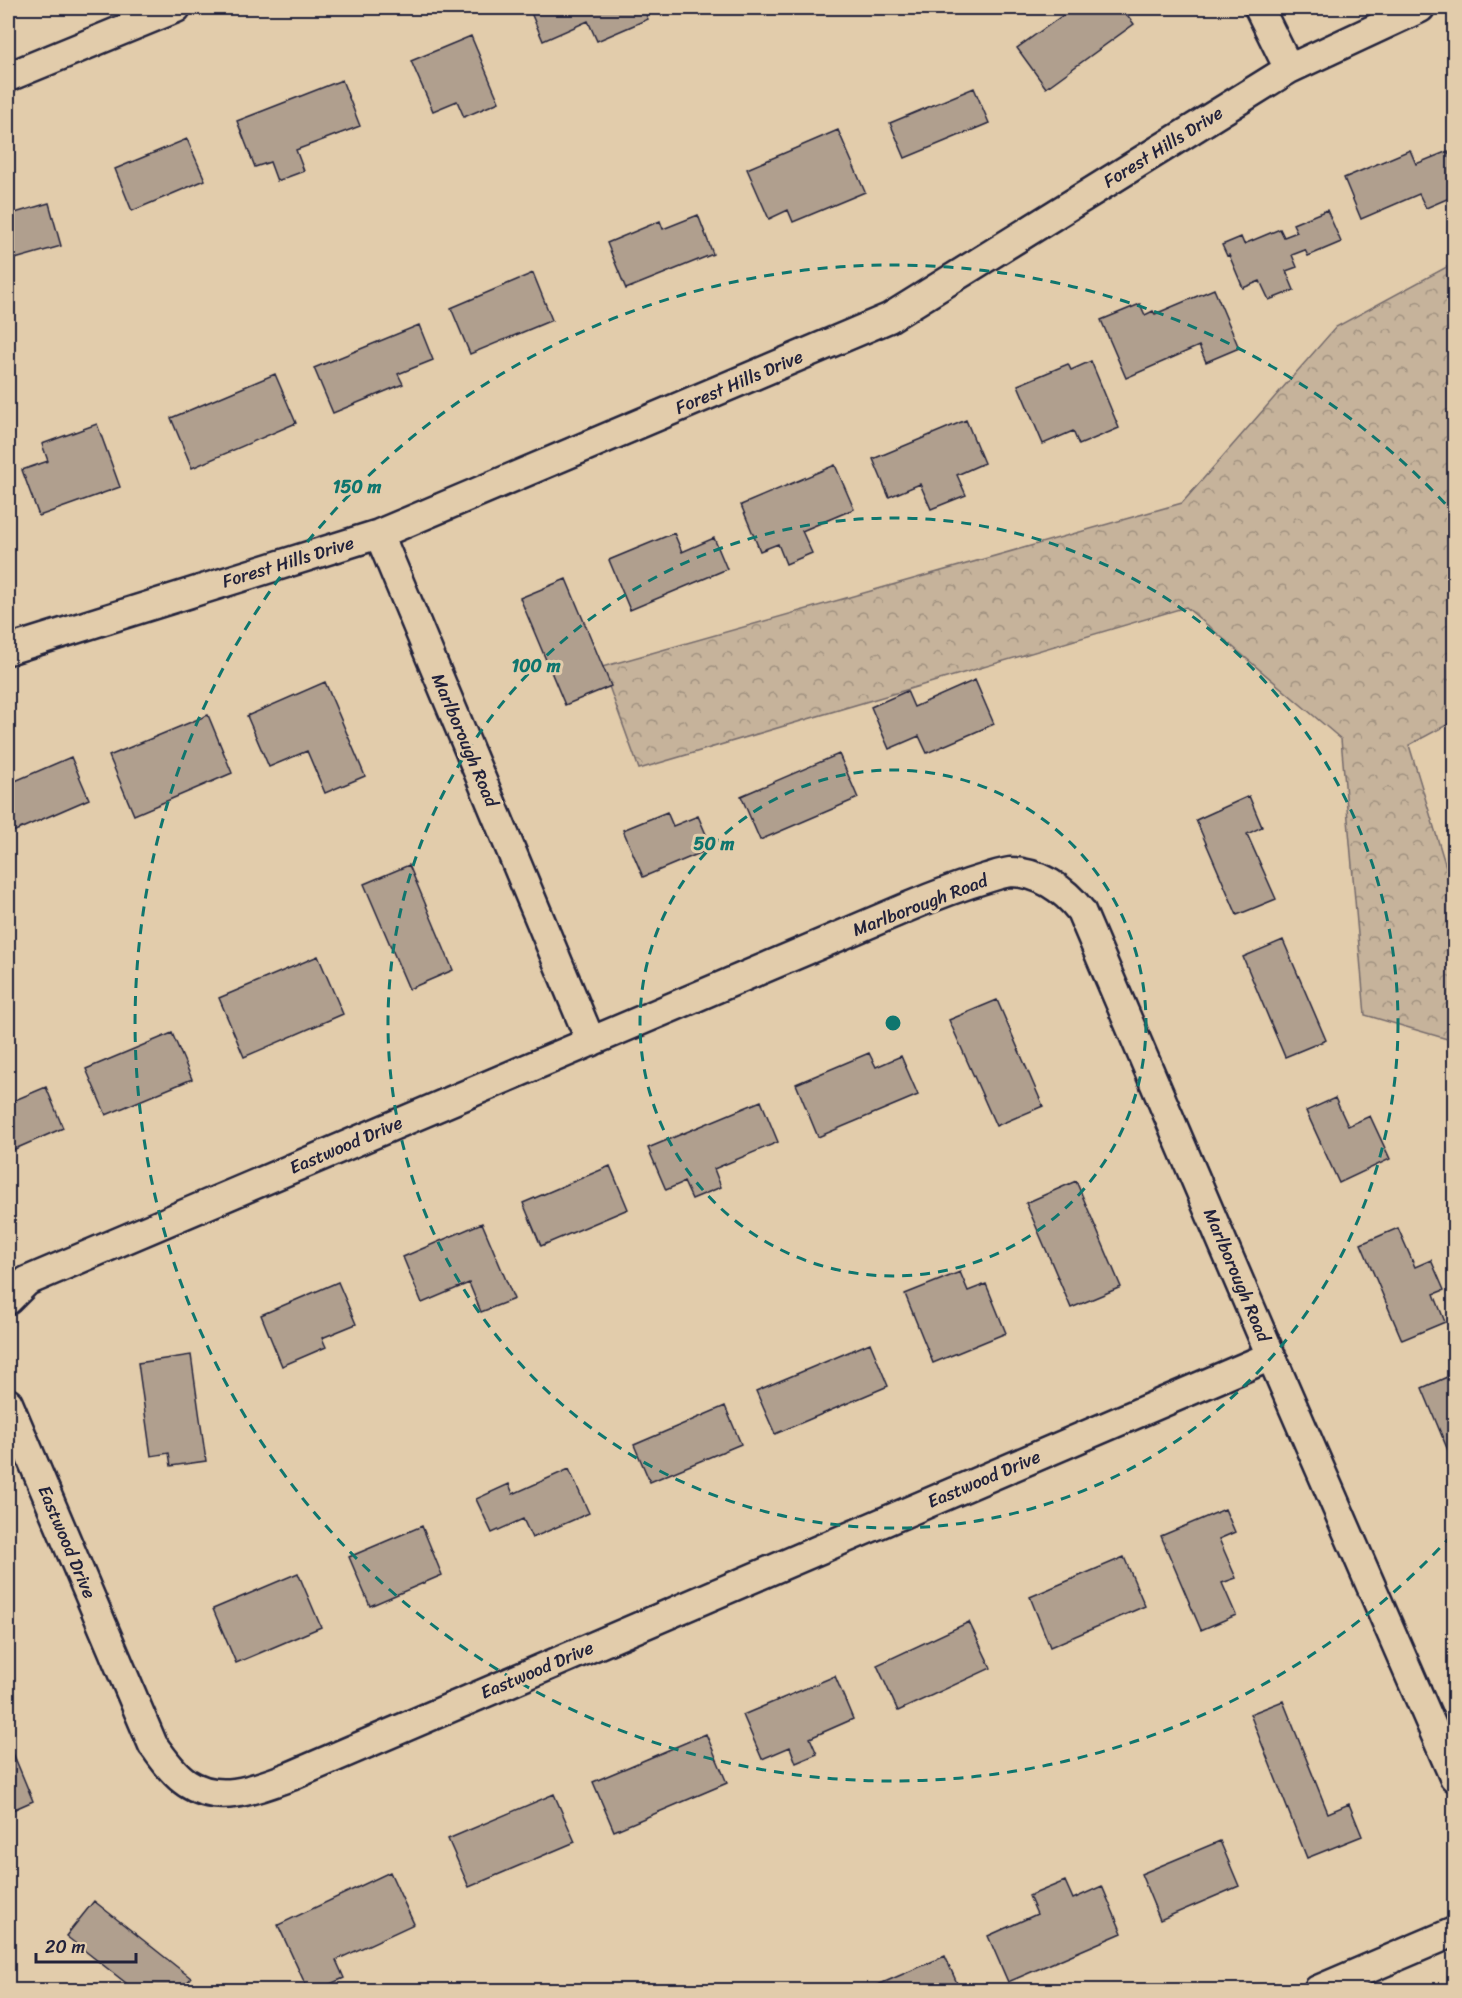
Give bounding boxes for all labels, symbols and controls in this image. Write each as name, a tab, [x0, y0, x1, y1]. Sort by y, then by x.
street label: Forest Hills Drive	[1097, 97, 1229, 197]
street label: Forest Hills Drive	[670, 341, 808, 423]
text: 150 m	[333, 471, 381, 503]
street label: Forest Hills Drive	[218, 527, 358, 597]
text: 100 m	[512, 650, 561, 682]
street label: Marlborough Road	[422, 668, 508, 813]
text: 50 m	[694, 828, 735, 860]
street label: Marlborough Road	[848, 864, 994, 946]
centre of rings	[883, 1013, 903, 1033]
street label: Eastwood Drive	[284, 1107, 408, 1183]
street label: Marlborough Road	[1194, 1203, 1280, 1348]
street label: Eastwood Drive	[922, 1441, 1046, 1517]
street label: Eastwood Drive	[29, 1480, 105, 1604]
street label: Eastwood Drive	[475, 1632, 599, 1708]
scale bar	[36, 1926, 136, 1964]
text: 20 m	[45, 1931, 85, 1963]

